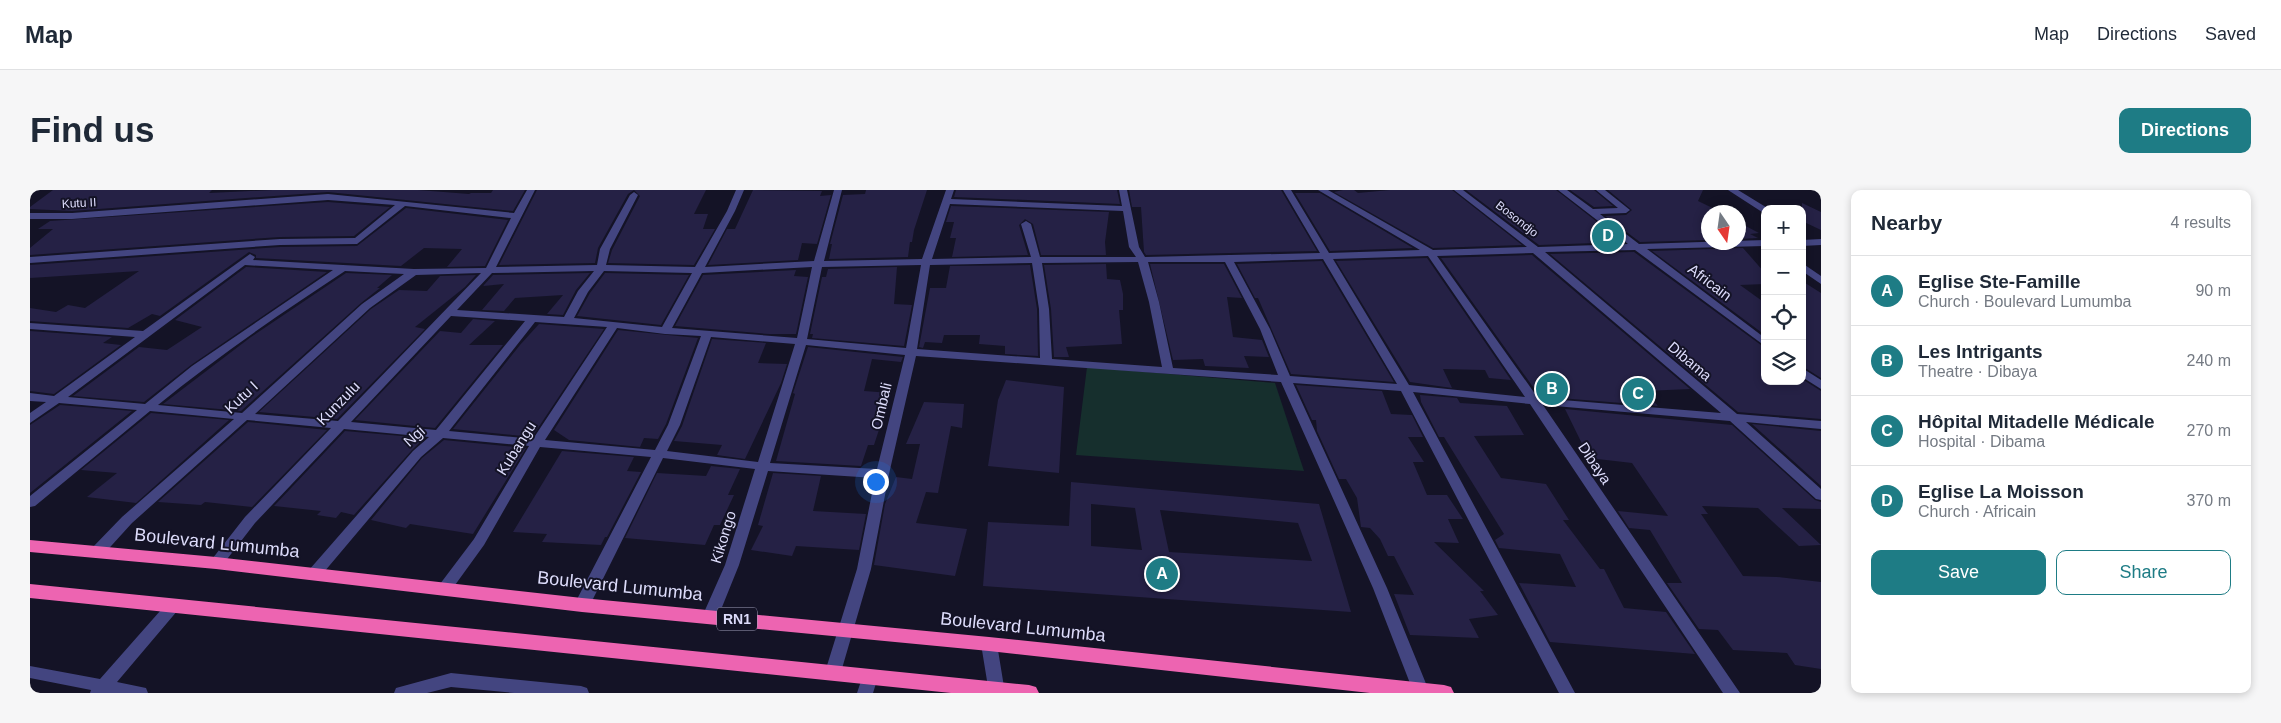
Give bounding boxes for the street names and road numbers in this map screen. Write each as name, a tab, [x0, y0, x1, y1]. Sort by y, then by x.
street label: Kutu II	[61, 195, 97, 211]
street label: Bosondjo	[1493, 198, 1541, 240]
street label: Africain	[1685, 260, 1735, 304]
street label: Dibama	[1665, 338, 1716, 385]
street label: Kutu I	[221, 377, 261, 417]
street label: Kunzulu	[313, 378, 363, 428]
street label: Ombali	[867, 381, 895, 431]
street label: Kubangu	[493, 418, 539, 478]
street label: Ngi	[400, 422, 428, 450]
street label: Dibaya	[1575, 439, 1615, 488]
street label: Kikongo	[707, 509, 739, 565]
street label: Boulevard Lumumba	[133, 524, 302, 562]
street label: Boulevard Lumumba	[536, 567, 705, 605]
road number: RN1	[717, 608, 757, 630]
street label: Boulevard Lumumba	[939, 608, 1108, 646]

